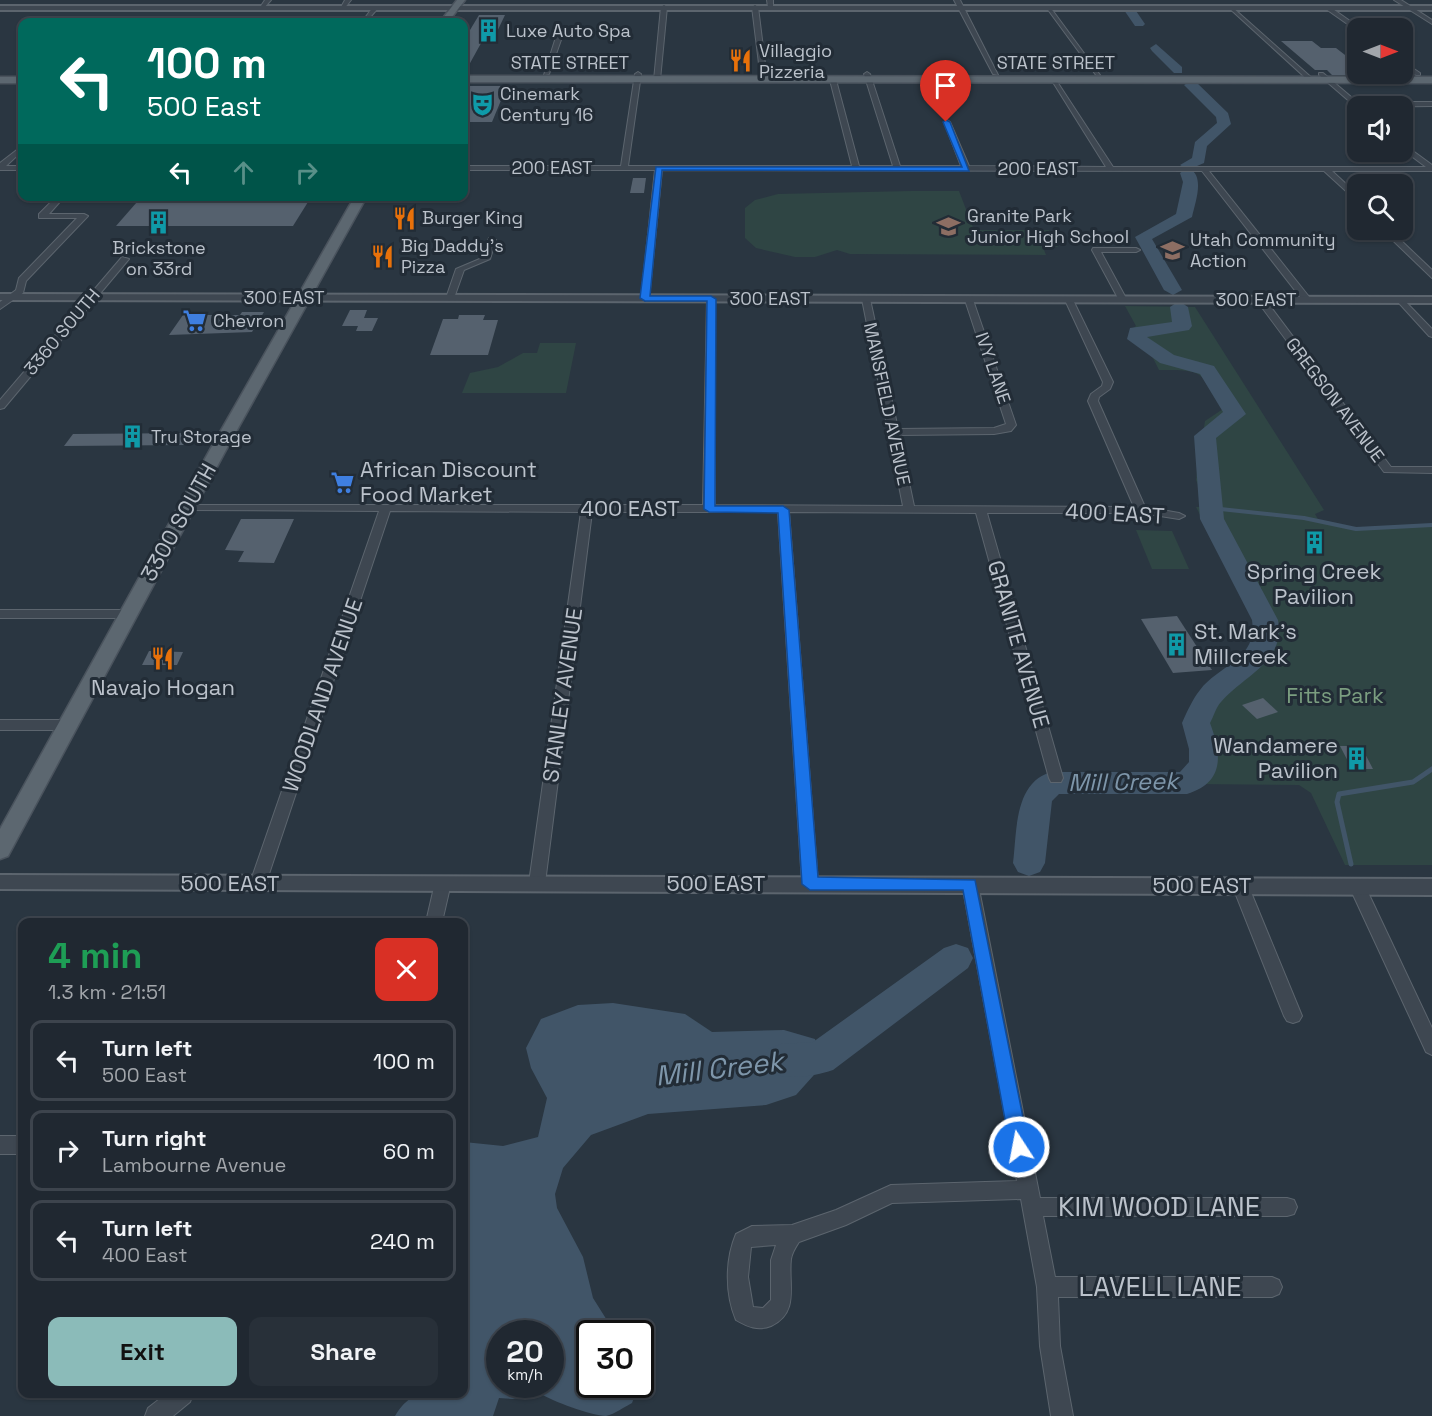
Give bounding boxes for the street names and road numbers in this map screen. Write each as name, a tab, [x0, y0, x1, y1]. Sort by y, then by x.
street label: STATE STREET	[511, 51, 630, 74]
street label: STATE STREET	[997, 51, 1116, 74]
street label: 200 EAST	[511, 156, 593, 179]
street label: 200 EAST	[997, 157, 1079, 180]
street label: 3360 SOUTH	[19, 284, 105, 380]
street label: 300 EAST	[243, 286, 325, 309]
street label: 300 EAST	[729, 287, 811, 310]
street label: 300 EAST	[1215, 288, 1297, 311]
street label: MANSFIELD AVENUE	[859, 320, 916, 487]
street label: IVY LANE	[971, 329, 1016, 407]
street label: GREGSON AVENUE	[1281, 333, 1390, 467]
street label: 3300 SOUTH	[134, 458, 222, 586]
street label: 400 EAST	[580, 494, 680, 522]
street label: 400 EAST	[1065, 496, 1166, 530]
street label: GRANITE AVENUE	[982, 557, 1056, 731]
street label: WOODLAND AVENUE	[276, 594, 368, 796]
street label: STANLEY AVENUE	[536, 606, 588, 784]
street label: 500 EAST	[181, 869, 280, 897]
street label: 500 EAST	[667, 869, 766, 897]
street label: 500 EAST	[1153, 871, 1252, 899]
street label: KIM WOOD LANE	[1058, 1189, 1260, 1224]
street label: LAVELL LANE	[1079, 1269, 1241, 1304]

